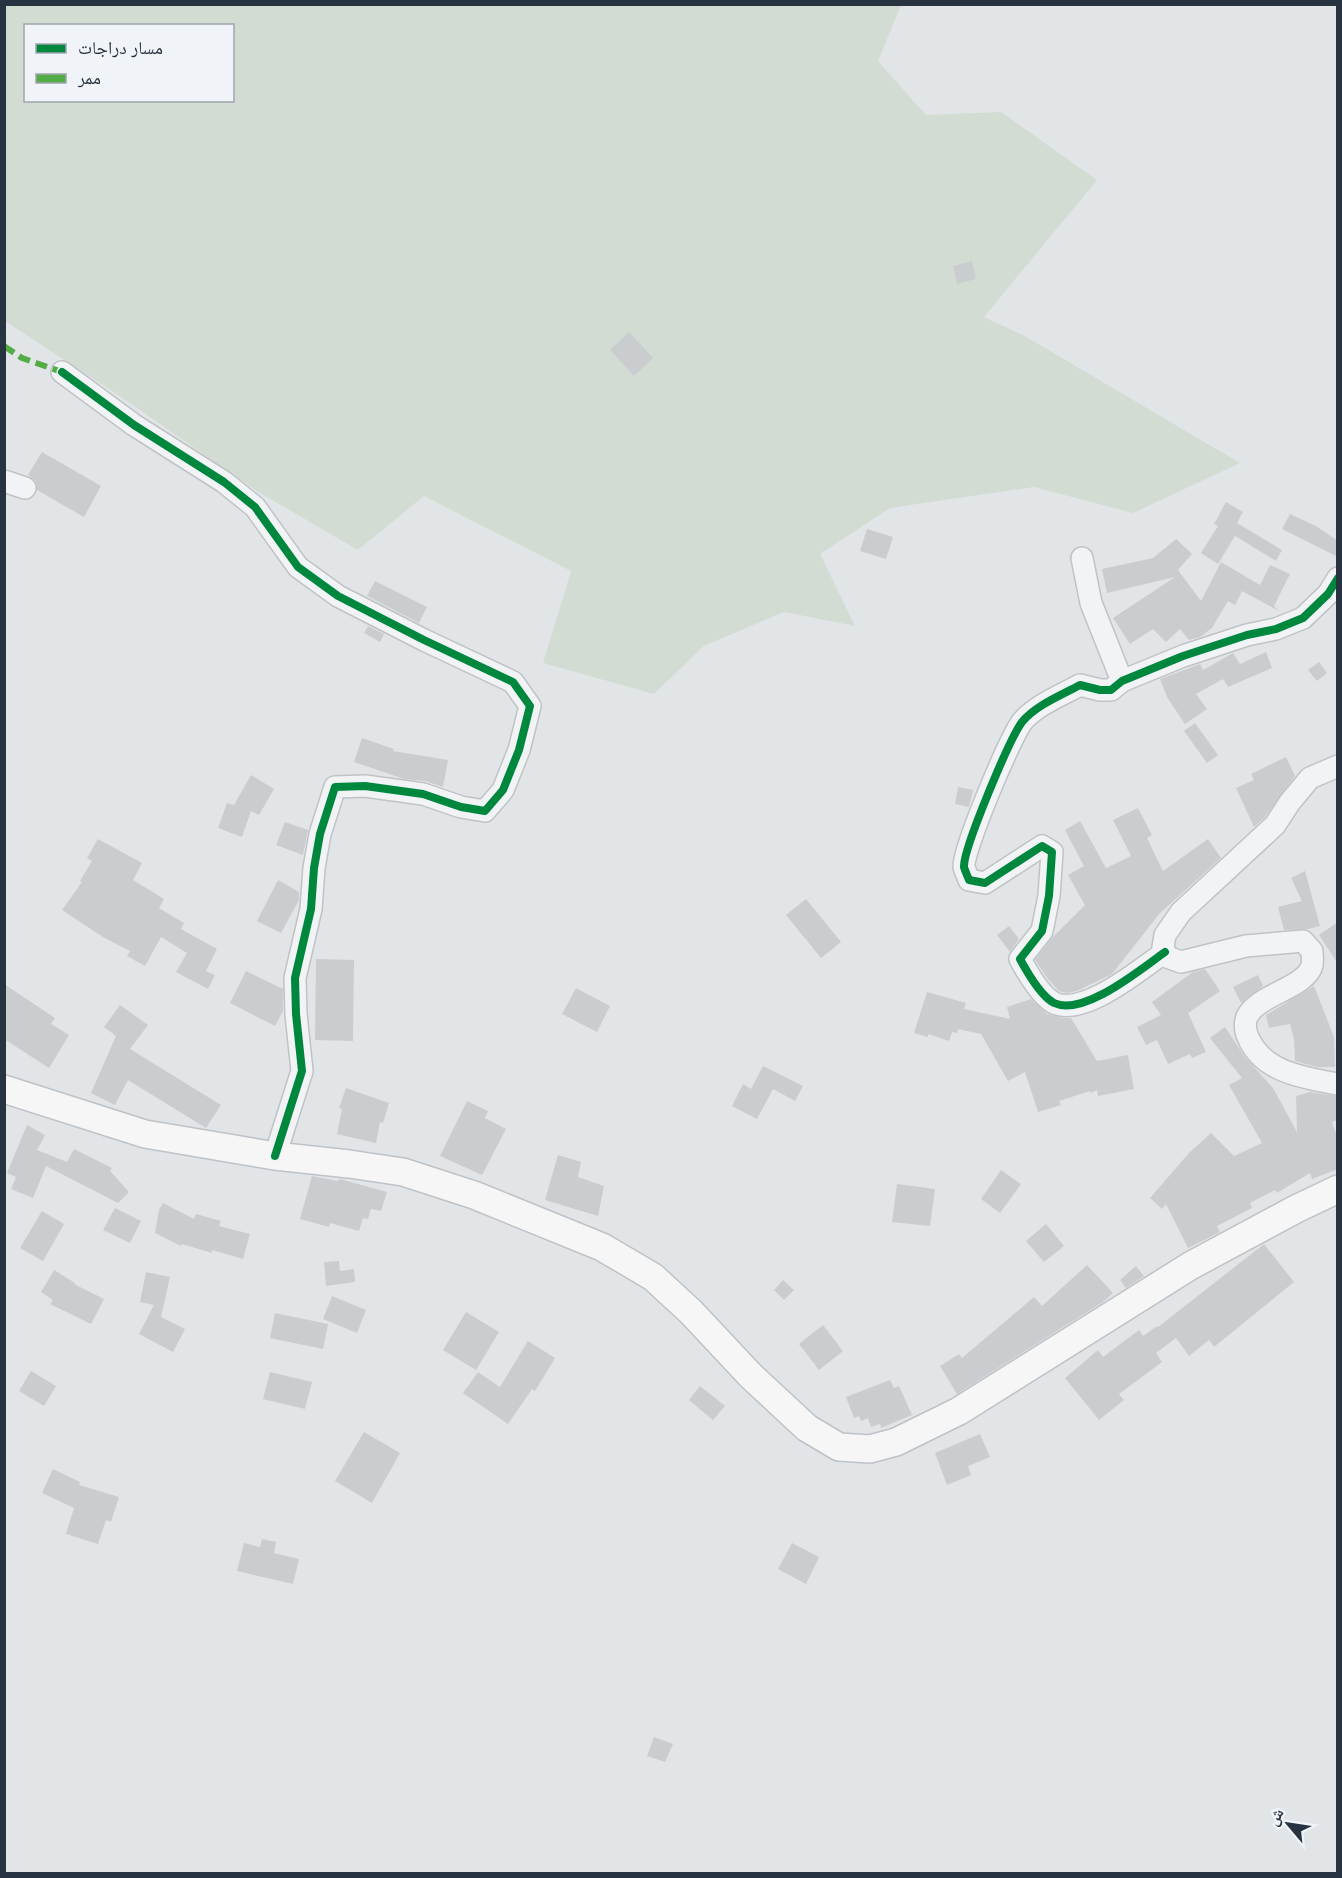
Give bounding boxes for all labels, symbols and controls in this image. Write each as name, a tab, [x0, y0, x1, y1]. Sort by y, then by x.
legend	[24, 24, 234, 102]
text: مسار دراجات	[78, 37, 163, 59]
text: ممر	[77, 67, 101, 89]
north arrow	[1258, 1794, 1318, 1854]
text: ش	[1263, 1805, 1289, 1829]

